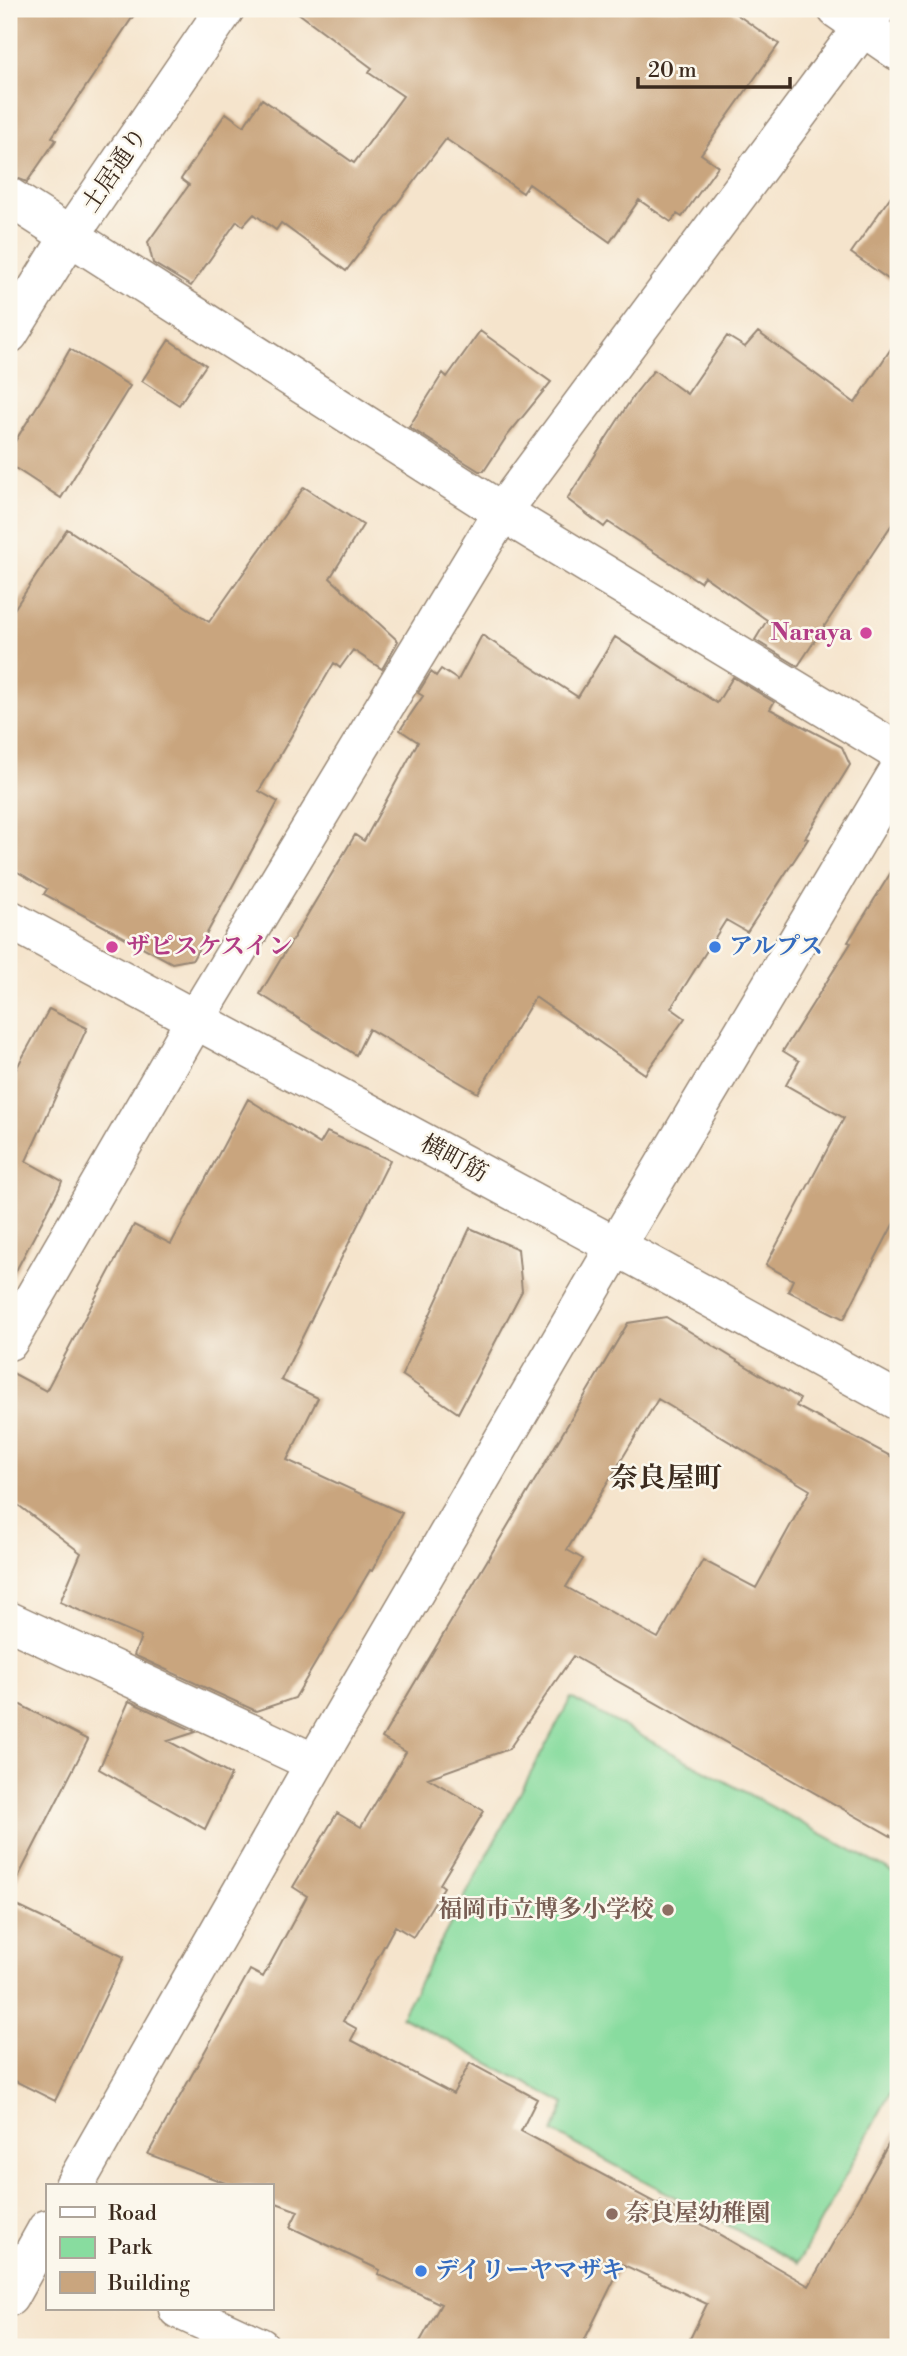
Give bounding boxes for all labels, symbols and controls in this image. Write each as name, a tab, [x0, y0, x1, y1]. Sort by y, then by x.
scale bar	[638, 46, 790, 90]
text: 20 m	[648, 58, 697, 84]
street label: 土居通り	[76, 122, 154, 218]
place label: Naraya	[771, 618, 853, 648]
marker: Naraya	[858, 625, 874, 641]
place label: ザピスケスイン	[126, 932, 293, 962]
place label: アルプス	[729, 932, 823, 962]
marker: ザピスケスイン	[104, 939, 120, 955]
marker: アルプス	[707, 939, 723, 955]
street label: 横町筋	[415, 1129, 493, 1189]
district label: 奈良屋町	[610, 1461, 722, 1496]
place label: 福岡市立博多小学校	[438, 1895, 654, 1925]
marker: 福岡市立博多小学校	[660, 1902, 676, 1918]
legend	[46, 2184, 273, 2310]
place label: 奈良屋幼稚園	[626, 2199, 770, 2229]
text: Road	[108, 2201, 157, 2227]
marker: 奈良屋幼稚園	[604, 2206, 620, 2222]
text: Park	[108, 2235, 153, 2261]
place label: デイリーヤマザキ	[435, 2256, 625, 2286]
marker: デイリーヤマザキ	[413, 2263, 429, 2279]
text: Building	[107, 2271, 190, 2297]

